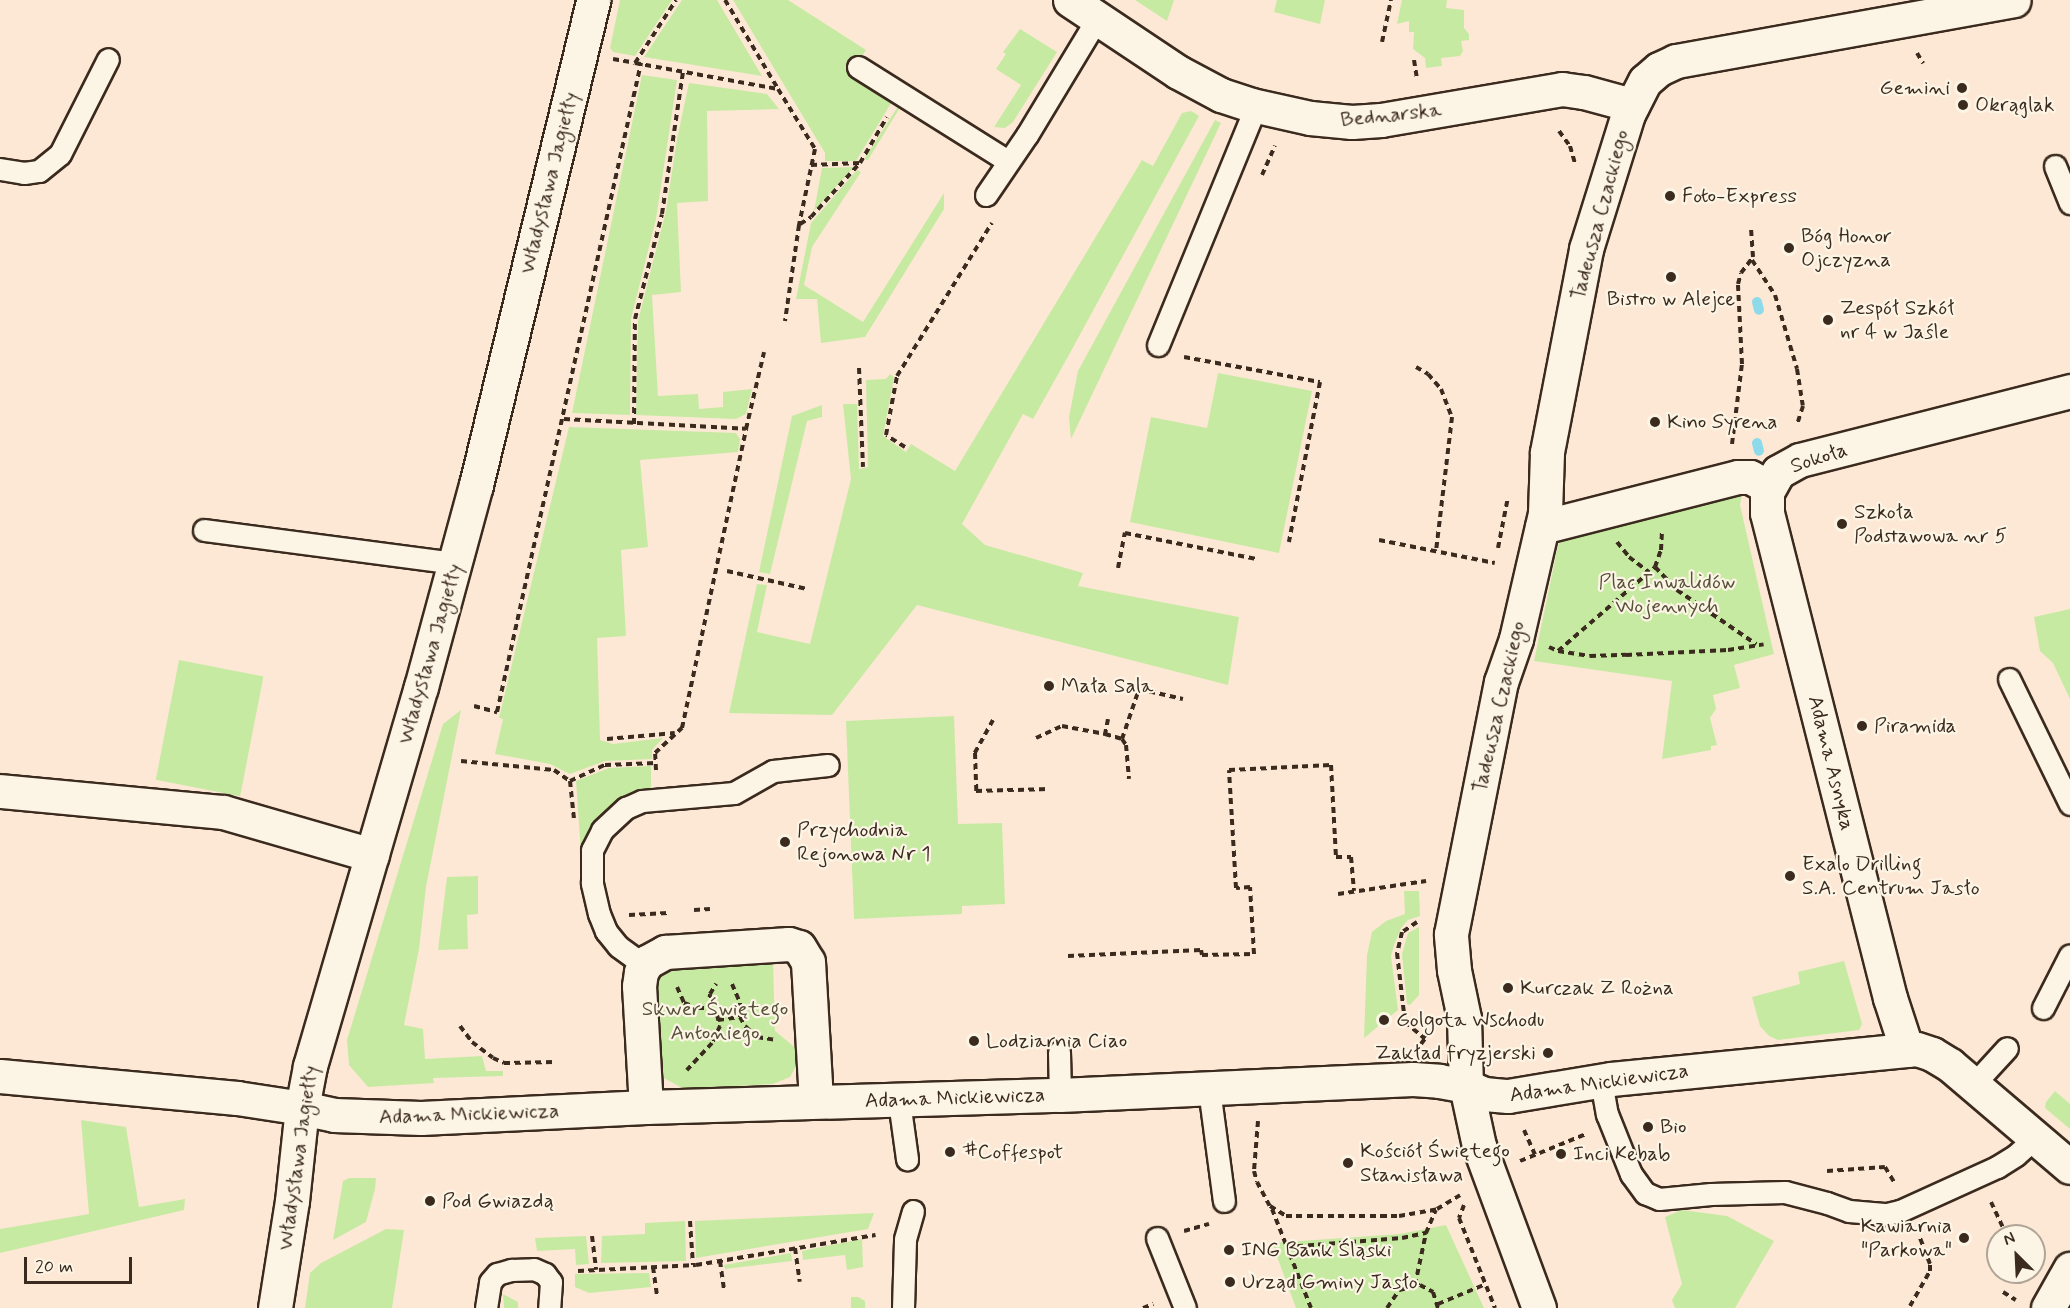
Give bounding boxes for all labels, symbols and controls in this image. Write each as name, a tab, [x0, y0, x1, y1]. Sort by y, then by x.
place label: Gemini	[1880, 75, 1950, 101]
marker: Gemini	[1955, 81, 1969, 95]
street label: Władysława Jagiełły	[514, 90, 584, 276]
place label: Okrąglak	[1975, 92, 2054, 118]
street label: Bednarska	[1339, 97, 1443, 133]
marker: Okrąglak	[1956, 98, 1970, 112]
street label: Tadeusza Czackiego	[1565, 127, 1635, 303]
place label: Foto-Express	[1682, 183, 1797, 209]
marker: Foto-Express	[1663, 189, 1677, 203]
place label: Bóg Honor Ojczyzna	[1801, 223, 1891, 273]
marker: Bóg Honor Ojczyzna	[1782, 241, 1796, 255]
marker: Bistro w Alejce	[1664, 270, 1678, 284]
place label: Bistro w Alejce	[1606, 286, 1736, 312]
place label: Zespół Szkół nr 4 w Jaśle	[1840, 295, 1954, 345]
marker: Zespół Szkół nr 4 w Jaśle	[1821, 313, 1835, 327]
place label: Kino Syrena	[1667, 409, 1774, 435]
marker: Kino Syrena	[1648, 415, 1662, 429]
street label: Sokoła	[1787, 437, 1851, 479]
place label: Szkoła Podstawowa nr 5	[1854, 499, 2001, 549]
marker: Szkoła Podstawowa nr 5	[1835, 517, 1849, 531]
street label: Władysława Jagiełły	[392, 561, 468, 747]
park label: Plac Inwalidów Wojennych	[1600, 569, 1734, 619]
street label: Tadeusza Czackiego	[1467, 618, 1531, 796]
place label: Mała Sala	[1061, 673, 1152, 699]
marker: Mała Sala	[1042, 679, 1056, 693]
street label: Adama Asnyka	[1802, 693, 1860, 833]
place label: Piramida	[1874, 713, 1956, 739]
marker: Piramida	[1855, 719, 1869, 733]
place label: Przychodnia Rejonowa Nr 1	[797, 817, 929, 867]
marker: Przychodnia Rejonowa Nr 1	[778, 835, 792, 849]
place label: Exalo Drilling S.A. Centrum Jasło	[1802, 851, 1979, 901]
marker: Exalo Drilling S.A. Centrum Jasło	[1783, 869, 1797, 883]
place label: Kurczak Z Rożna	[1520, 975, 1674, 1001]
marker: Kurczak Z Rożna	[1501, 981, 1515, 995]
park label: Skwer Świętego Antoniego	[642, 996, 788, 1046]
place label: Golgota Wschodu	[1396, 1007, 1547, 1033]
marker: Golgota Wschodu	[1377, 1013, 1391, 1027]
place label: Lodziarnia Ciao	[986, 1028, 1125, 1054]
marker: Lodziarnia Ciao	[967, 1034, 981, 1048]
place label: Zakład fryzjerski	[1373, 1040, 1536, 1066]
marker: Zakład fryzjerski	[1541, 1046, 1555, 1060]
street label: Adama Mickiewicza	[1508, 1058, 1690, 1108]
street label: Władysława Jagiełły	[273, 1064, 323, 1252]
street label: Adama Mickiewicza	[865, 1082, 1045, 1114]
street label: Adama Mickiewicza	[379, 1098, 559, 1130]
place label: Bio	[1660, 1114, 1687, 1140]
marker: Bio	[1641, 1120, 1655, 1134]
place label: Kościół Świętego Stanisława	[1360, 1138, 1510, 1188]
place label: #Coffespot	[962, 1139, 1063, 1165]
place label: Inci Kebab	[1573, 1141, 1674, 1167]
marker: #Coffespot	[943, 1145, 957, 1159]
marker: Inci Kebab	[1554, 1147, 1568, 1161]
marker: Kościół Świętego Stanisława	[1341, 1156, 1355, 1170]
place label: Pod Gwiazdą	[442, 1188, 550, 1214]
marker: Pod Gwiazdą	[423, 1194, 437, 1208]
place label: Kawiarnia "Parkowa"	[1860, 1213, 1952, 1263]
north arrow	[1986, 1224, 2046, 1284]
text: N	[2000, 1227, 2018, 1251]
marker: Kawiarnia "Parkowa"	[1957, 1231, 1971, 1245]
place label: ING Bank Śląski	[1241, 1237, 1391, 1263]
marker: ING Bank Śląski	[1222, 1243, 1236, 1257]
scale bar	[27, 1245, 135, 1283]
text: 20 m	[35, 1255, 73, 1279]
place label: Urząd Gminy Jasło	[1242, 1269, 1421, 1295]
marker: Urząd Gminy Jasło	[1223, 1275, 1237, 1289]

